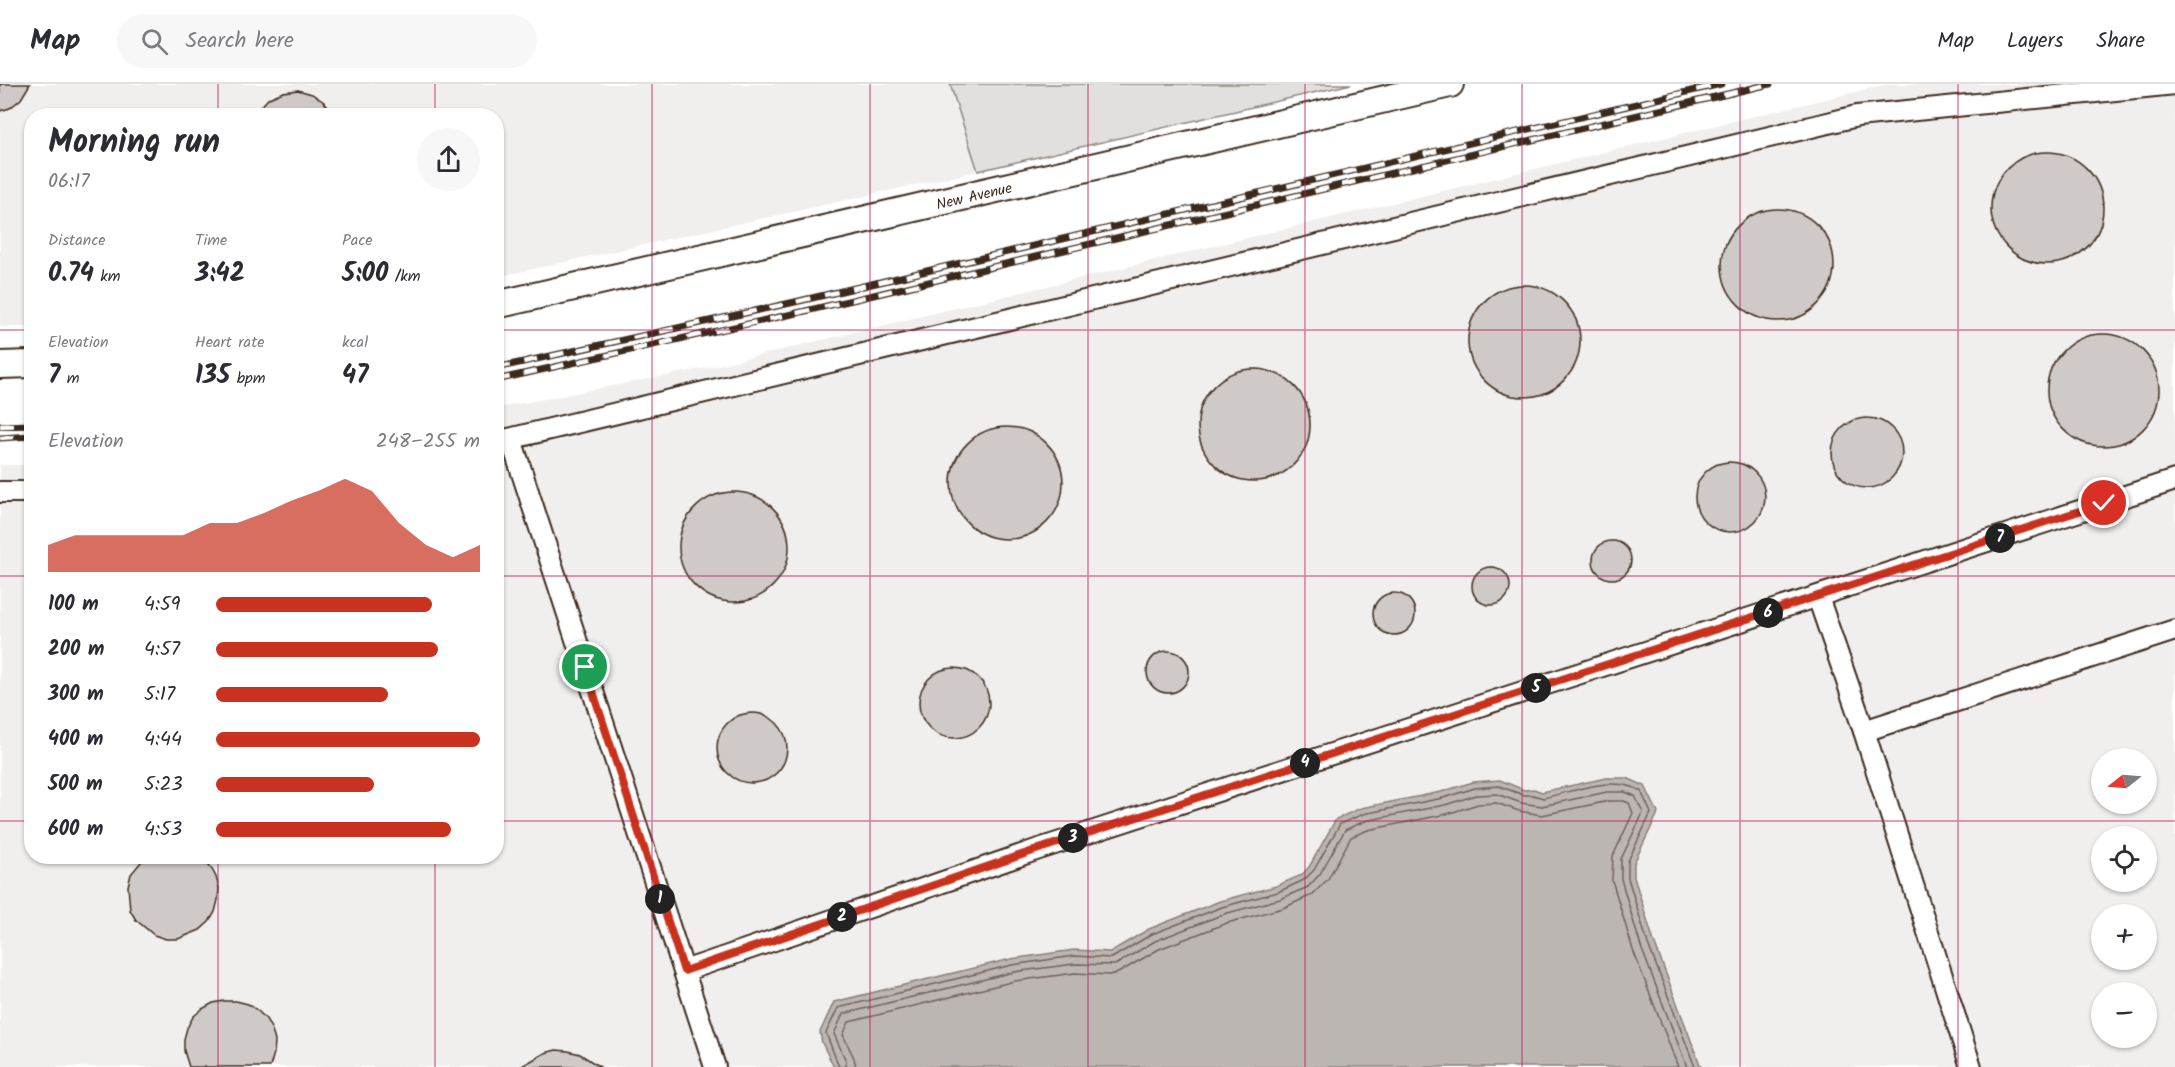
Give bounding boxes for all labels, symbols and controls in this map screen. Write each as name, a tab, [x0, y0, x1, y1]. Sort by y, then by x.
search box	[117, 14, 537, 68]
text: Map	[30, 19, 81, 64]
text: Search here	[186, 24, 294, 59]
icon: search	[138, 25, 171, 58]
text: Map	[1937, 25, 1974, 58]
text: Layers	[2007, 25, 2063, 58]
text: Share	[2096, 25, 2145, 58]
text: Morning run	[48, 117, 220, 170]
button: share	[417, 128, 480, 191]
text: 06:17	[48, 166, 90, 198]
street label: New Avenue	[934, 177, 1015, 217]
text: Distance	[48, 228, 106, 253]
text: Time	[195, 228, 227, 253]
text: Pace	[342, 228, 373, 253]
text: 0.74	[48, 253, 94, 295]
text: 3:42	[195, 253, 245, 295]
text: 5:00	[342, 253, 388, 295]
text: km	[94, 264, 121, 289]
text: /km	[388, 264, 421, 289]
text: Elevation	[48, 330, 109, 355]
text: Heart rate	[195, 330, 265, 355]
text: kcal	[342, 330, 368, 355]
text: 7	[48, 355, 60, 397]
text: 135	[195, 355, 230, 397]
text: 47	[342, 355, 368, 397]
text: m	[60, 366, 79, 391]
text: bpm	[230, 366, 265, 391]
text: Elevation	[48, 426, 124, 458]
text: 248–255 m	[376, 426, 480, 458]
pin	[2078, 477, 2129, 528]
icon: check	[2087, 486, 2120, 519]
pin: 7	[1985, 523, 2015, 553]
text: 7	[1996, 525, 2004, 550]
text: 100 m	[48, 589, 99, 621]
text: 4:59	[144, 589, 180, 621]
pin: 6	[1753, 598, 1783, 628]
text: 6	[1764, 600, 1772, 625]
text: 200 m	[48, 634, 104, 666]
text: 4:57	[144, 634, 180, 666]
pin	[559, 641, 610, 692]
icon: arrive	[568, 650, 601, 683]
pin: 5	[1521, 673, 1551, 703]
text: 5	[1532, 675, 1540, 700]
text: 300 m	[48, 679, 104, 711]
text: 5:17	[144, 679, 175, 711]
text: 400 m	[48, 724, 104, 756]
text: 4:44	[144, 724, 182, 756]
pin: 4	[1290, 748, 1320, 778]
north arrow	[2091, 748, 2157, 814]
map controls	[2091, 748, 2157, 1048]
text: 4	[1301, 750, 1309, 775]
text: 500 m	[48, 769, 103, 801]
text: 5:23	[144, 769, 183, 801]
text: 600 m	[48, 814, 103, 846]
text: 4:53	[144, 814, 182, 846]
pin: 3	[1058, 823, 1088, 853]
text: 3	[1069, 825, 1077, 850]
button: locate	[2091, 826, 2157, 892]
pin: 1	[645, 884, 675, 914]
text: 1	[658, 886, 662, 911]
pin: 2	[827, 902, 857, 932]
text: 2	[837, 904, 847, 929]
button: +	[2091, 904, 2157, 970]
button: −	[2091, 982, 2157, 1048]

